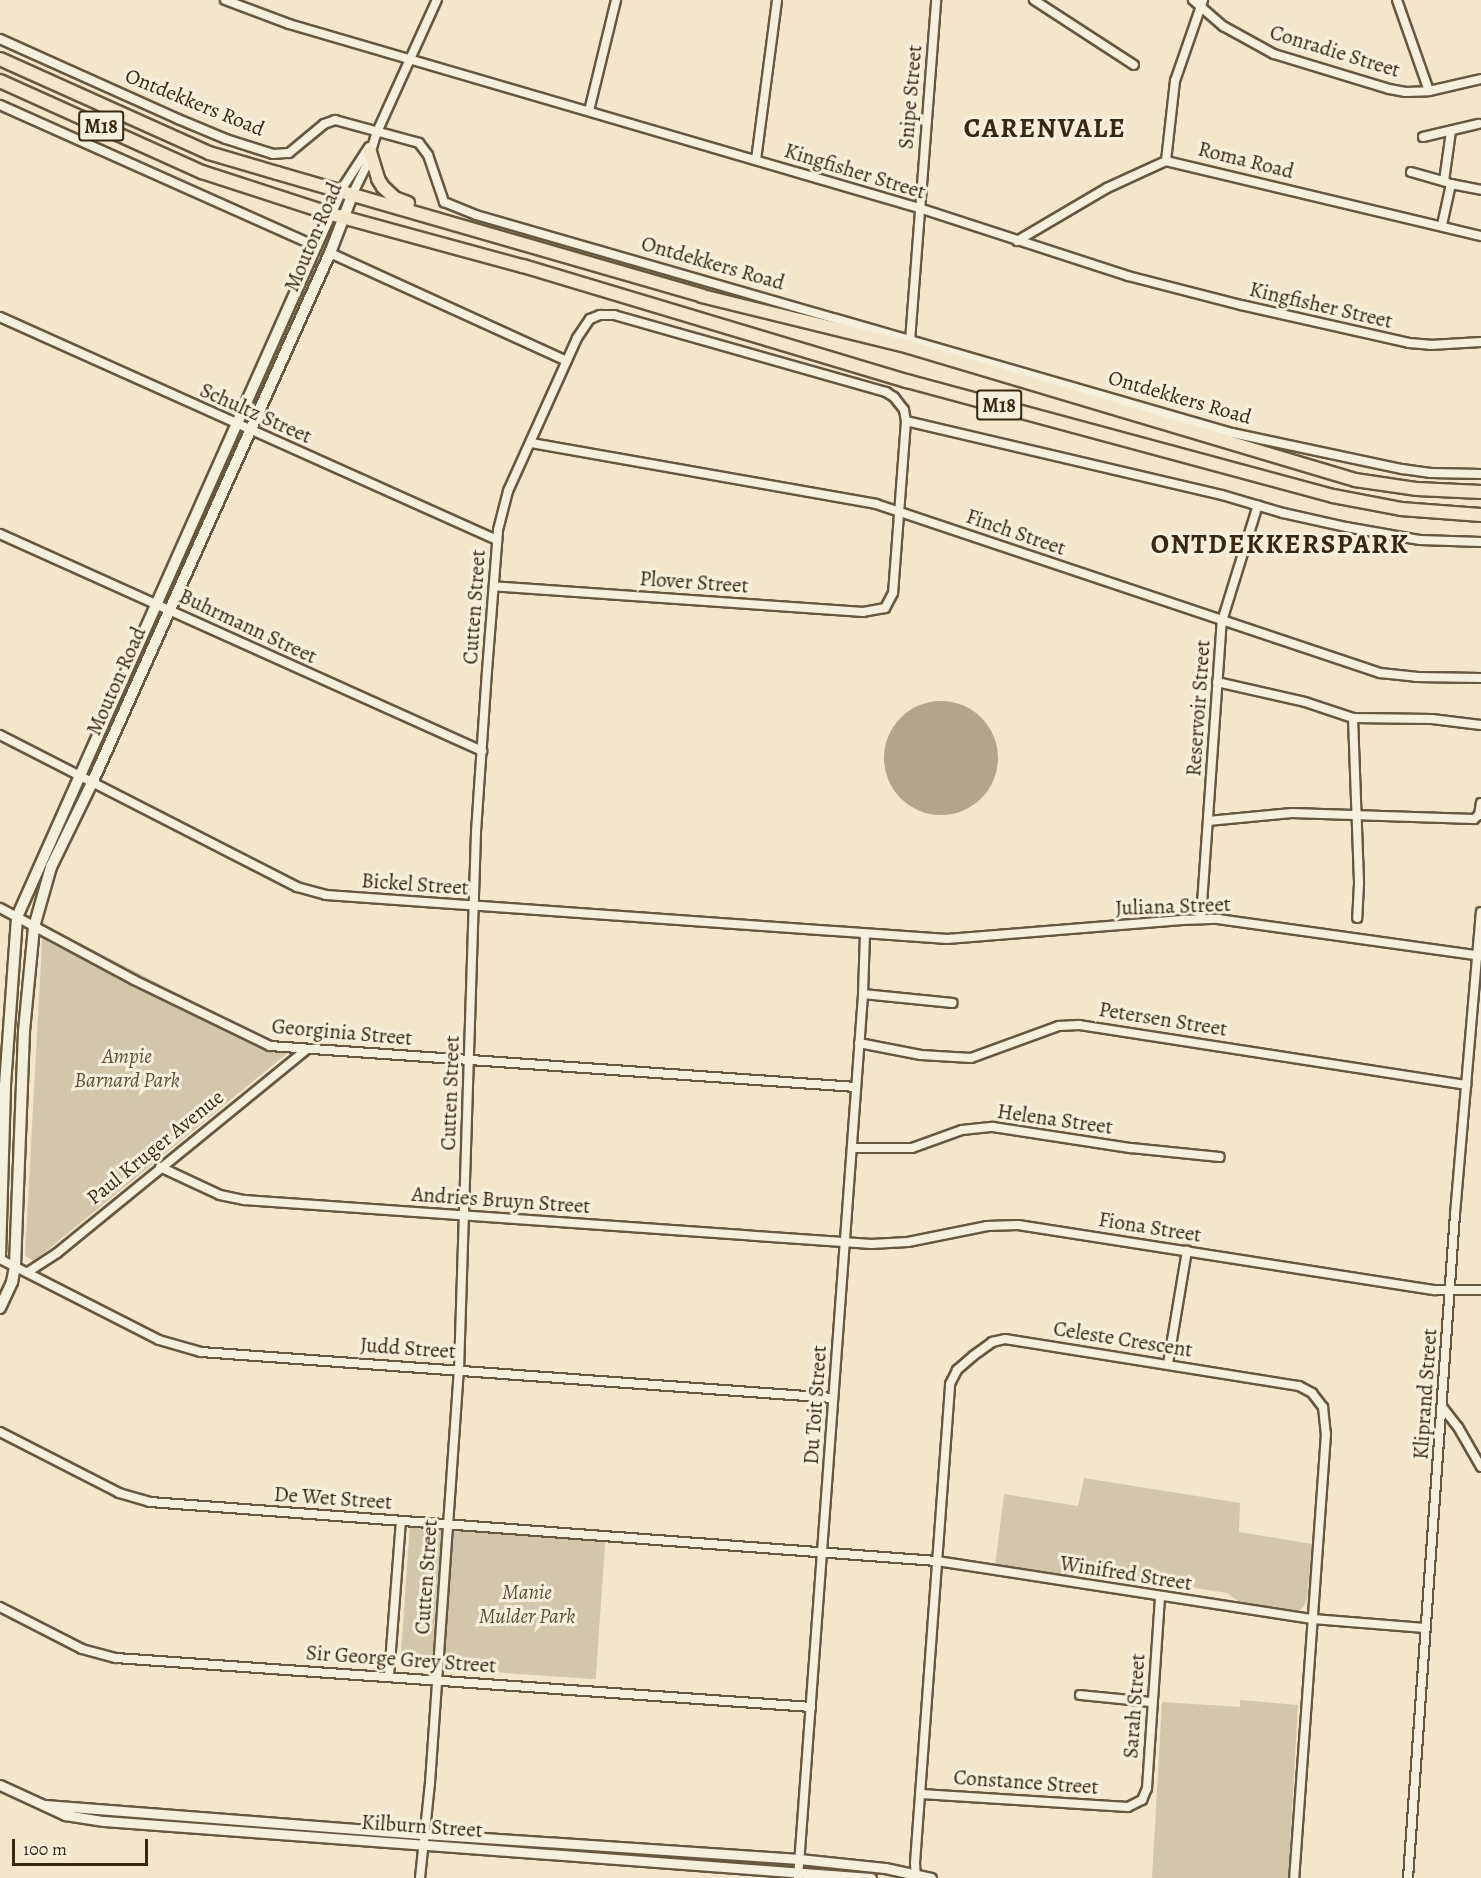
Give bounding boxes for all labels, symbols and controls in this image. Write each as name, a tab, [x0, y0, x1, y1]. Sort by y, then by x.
street label: Conradie Street	[1267, 19, 1403, 83]
street label: Snipe Street	[893, 44, 927, 150]
street label: Ontdekkers Road	[122, 63, 268, 141]
road number: M18	[77, 109, 125, 143]
district label: CARENVALE	[964, 113, 1126, 145]
street label: Roma Road	[1196, 136, 1296, 184]
street label: Kingfisher Street	[781, 138, 929, 204]
street label: Mouton Road	[279, 179, 347, 295]
street label: Ontdekkers Road	[638, 231, 788, 295]
street label: Kingfisher Street	[1247, 276, 1395, 334]
street label: Ontdekkers Road	[1105, 365, 1255, 429]
street label: Schultz Street	[196, 377, 316, 449]
road number: M18	[975, 388, 1023, 422]
street label: Finch Street	[963, 503, 1069, 561]
district label: ONTDEKKERSPARK	[1151, 529, 1409, 561]
street label: Cutten Street	[457, 549, 491, 665]
street label: Plover Street	[639, 566, 749, 598]
street label: Buhrmann Street	[175, 583, 321, 669]
street label: Mouton Road	[81, 623, 151, 739]
street label: Reservoir Street	[1181, 639, 1215, 777]
street label: Bickel Street	[361, 868, 469, 900]
street label: Juliana Street	[1115, 891, 1231, 921]
street label: Petersen Street	[1097, 996, 1229, 1042]
street label: Georginia Street	[271, 1013, 413, 1051]
street label: Cutten Street	[435, 1035, 465, 1151]
park label: Ampie Barnard Park	[74, 1043, 180, 1093]
street label: Paul Kruger Avenue	[81, 1084, 229, 1210]
street label: Helena Street	[996, 1098, 1114, 1140]
street label: Andries Bruyn Street	[411, 1181, 591, 1219]
street label: Fiona Street	[1097, 1206, 1203, 1248]
street label: Celeste Crescent	[1052, 1316, 1194, 1362]
street label: Kliprand Street	[1408, 1328, 1442, 1460]
street label: Judd Street	[359, 1332, 457, 1364]
street label: Du Toit Street	[798, 1344, 832, 1466]
street label: De Wet Street	[273, 1481, 393, 1515]
street label: Cutten Street	[409, 1519, 443, 1635]
street label: Winifred Street	[1058, 1550, 1194, 1596]
park label: Manie Mulder Park	[479, 1579, 575, 1629]
street label: Sir George Grey Street	[305, 1640, 497, 1678]
street label: Sarah Street	[1118, 1653, 1150, 1759]
street label: Constance Street	[953, 1764, 1099, 1800]
street label: Kilburn Street	[360, 1809, 484, 1843]
scale bar	[15, 1827, 152, 1865]
text: 100 m	[23, 1837, 67, 1861]

